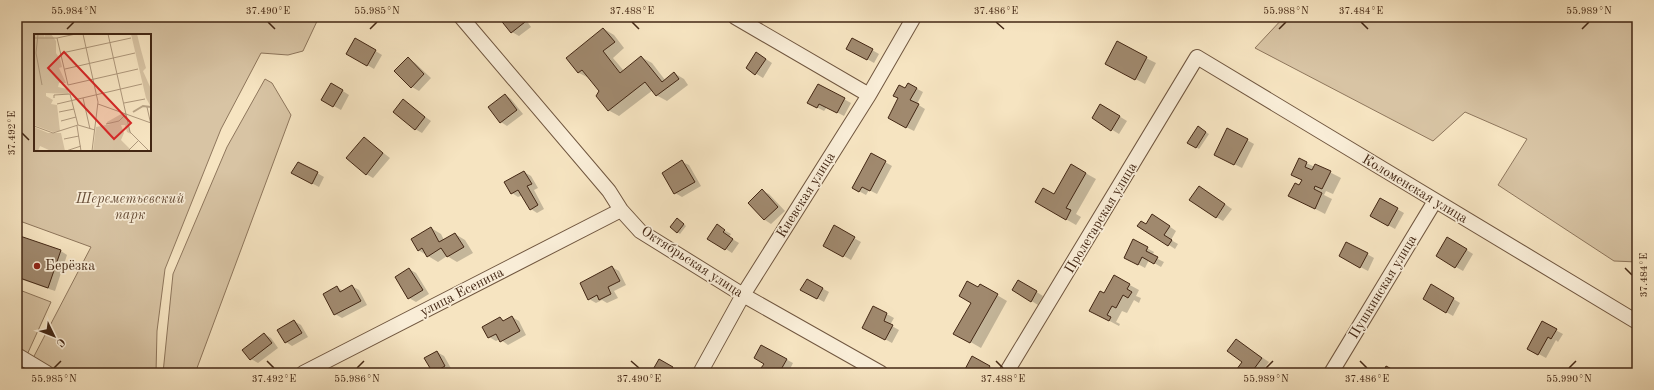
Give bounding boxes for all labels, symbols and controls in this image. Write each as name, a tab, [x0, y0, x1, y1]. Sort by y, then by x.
text: 55.984°N	[51, 6, 97, 16]
text: 37.490°E	[246, 6, 290, 16]
text: 55.985°N	[354, 6, 400, 16]
text: 37.488°E	[610, 6, 654, 16]
text: 37.486°E	[974, 6, 1018, 16]
text: 55.988°N	[1263, 6, 1309, 16]
text: 37.484°E	[1339, 6, 1383, 16]
text: 55.989°N	[1566, 6, 1612, 16]
inset map	[34, 34, 151, 151]
text: 37.492°E	[7, 111, 17, 155]
street label: Киевская улица	[774, 150, 838, 240]
street label: Коломенская улица	[1360, 152, 1470, 226]
street label: Пролетарская улица	[1062, 160, 1140, 276]
park label: Шереметьевский парк	[75, 192, 184, 223]
street label: Октябрьская улица	[638, 224, 746, 300]
street label: Пушкинская улица	[1347, 233, 1420, 341]
text: 37.484°E	[1639, 253, 1649, 297]
place label: Берёзка	[45, 259, 95, 273]
marker: Берёзка	[32, 261, 42, 271]
street label: улица Есенина	[418, 265, 506, 319]
north arrow	[34, 316, 74, 356]
text: С	[54, 335, 67, 348]
text: 55.985°N	[31, 374, 77, 384]
text: 37.492°E	[252, 374, 296, 384]
text: 55.986°N	[334, 374, 380, 384]
text: 37.490°E	[617, 374, 661, 384]
text: 37.488°E	[981, 374, 1025, 384]
text: 55.989°N	[1243, 374, 1289, 384]
text: 37.486°E	[1345, 374, 1389, 384]
text: 55.990°N	[1546, 374, 1592, 384]

